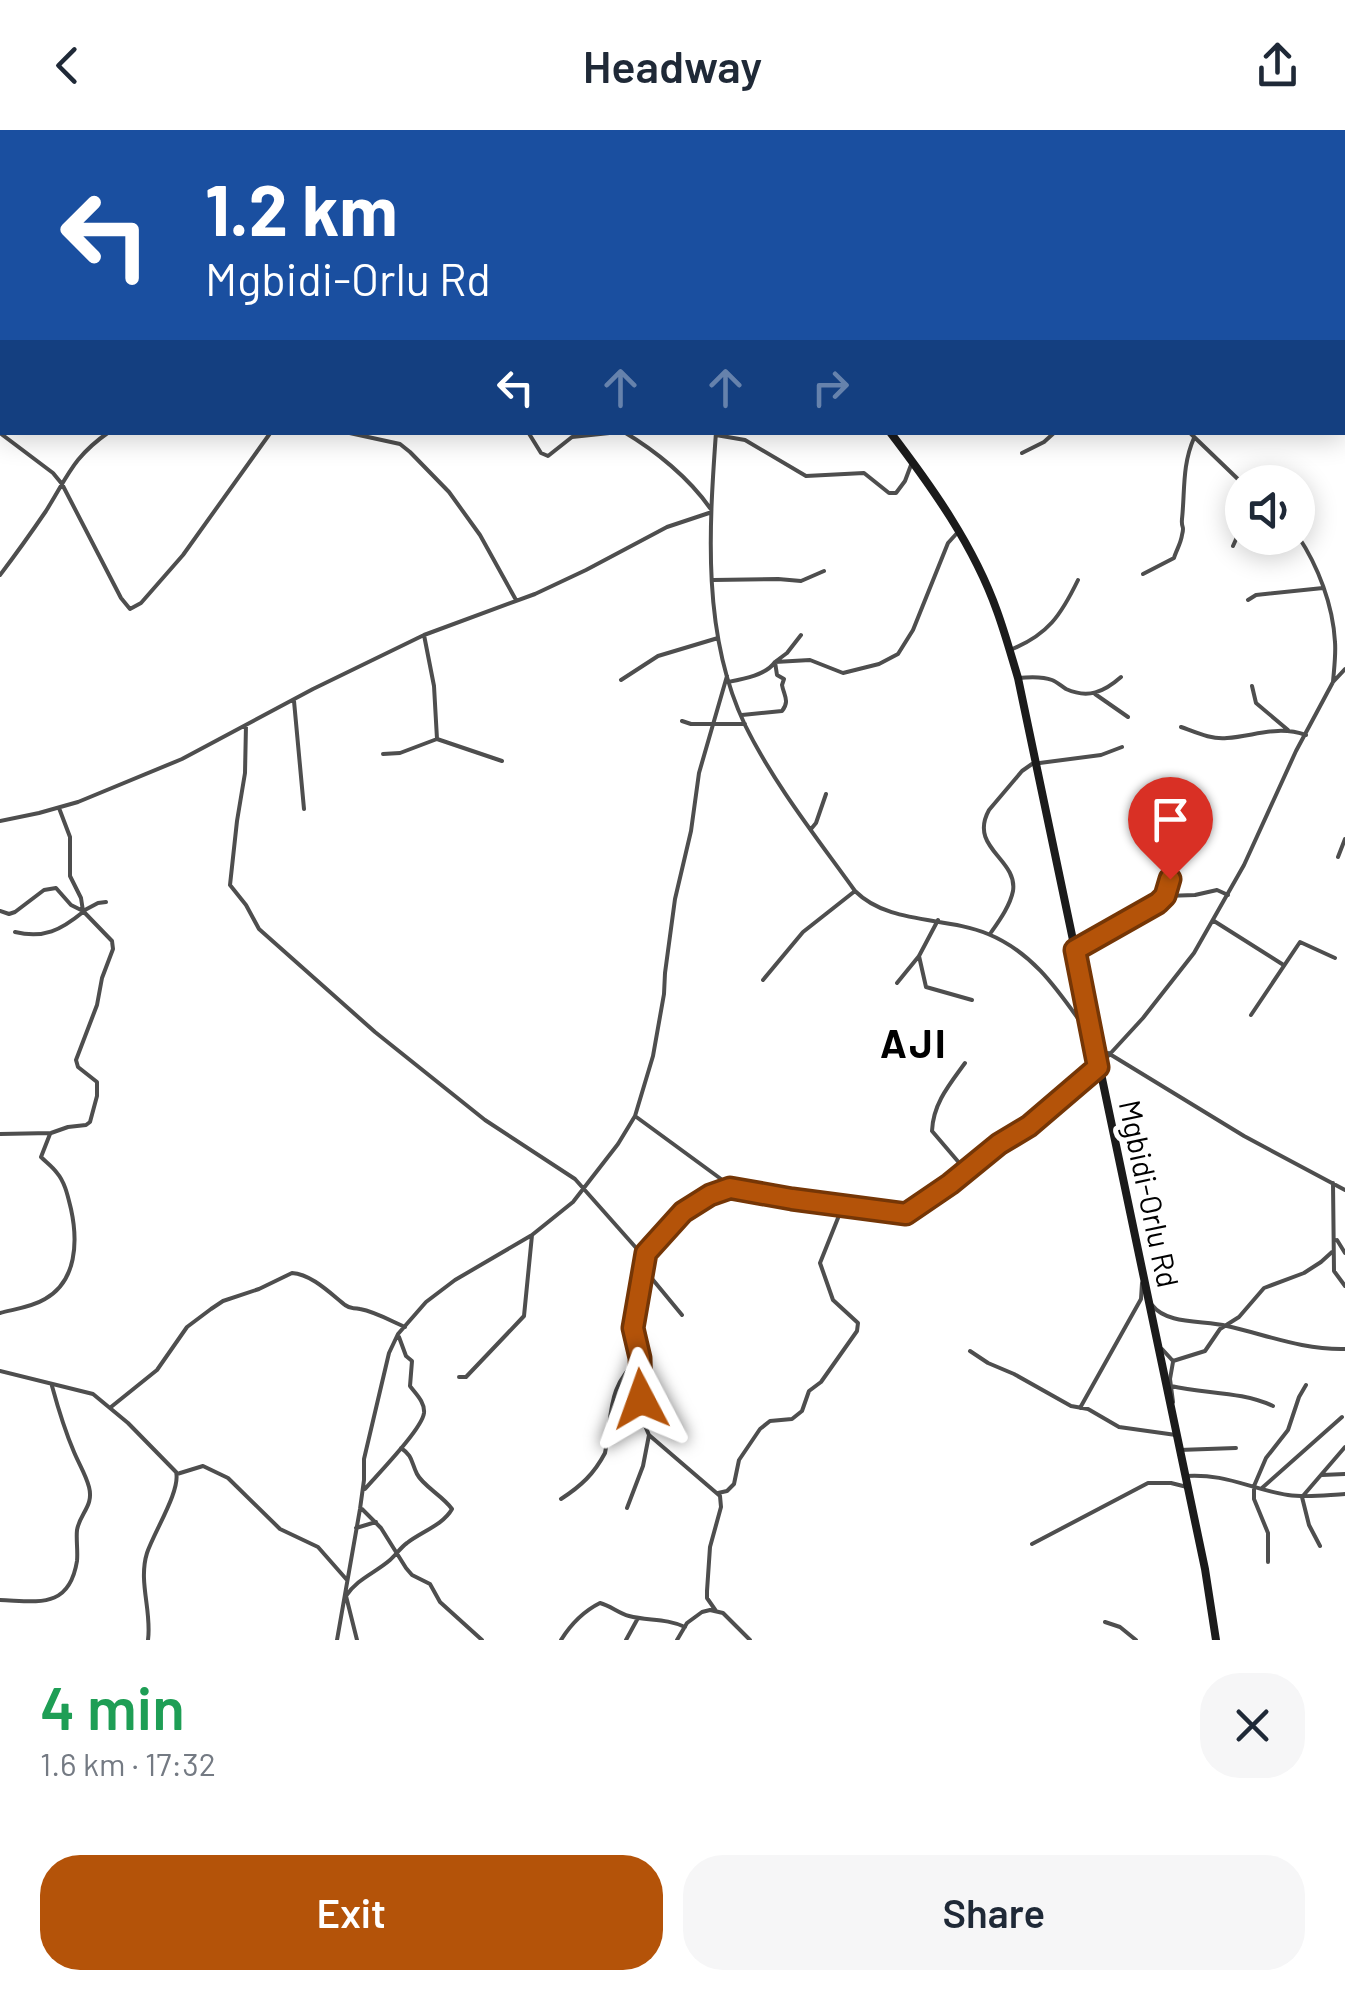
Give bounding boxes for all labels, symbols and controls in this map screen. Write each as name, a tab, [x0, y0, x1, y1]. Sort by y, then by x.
icon: back	[40, 38, 95, 93]
text: Headway	[583, 38, 762, 92]
icon: share	[1250, 38, 1305, 93]
text: 1.2 km	[205, 166, 398, 250]
icon: left	[40, 170, 170, 300]
text: Mgbidi-Orlu Rd	[205, 251, 491, 305]
icon: left	[488, 360, 543, 415]
icon: ahead	[593, 360, 648, 415]
icon: ahead	[698, 360, 753, 415]
icon: right	[803, 360, 858, 415]
map controls	[1225, 465, 1315, 555]
button: sound	[1225, 465, 1315, 555]
pin	[1128, 777, 1213, 880]
icon: arrive	[1143, 792, 1198, 847]
district label: AJI	[880, 1018, 948, 1066]
street label: Mgbidi-Orlu Rd	[1113, 1097, 1187, 1291]
position arrow	[589, 1347, 693, 1451]
text: 4 min	[40, 1670, 185, 1742]
button: close	[1200, 1673, 1305, 1778]
text: 1.6 km · 17:32	[40, 1744, 216, 1782]
button: Exit	[40, 1855, 663, 1970]
button: Share	[683, 1855, 1305, 1970]

